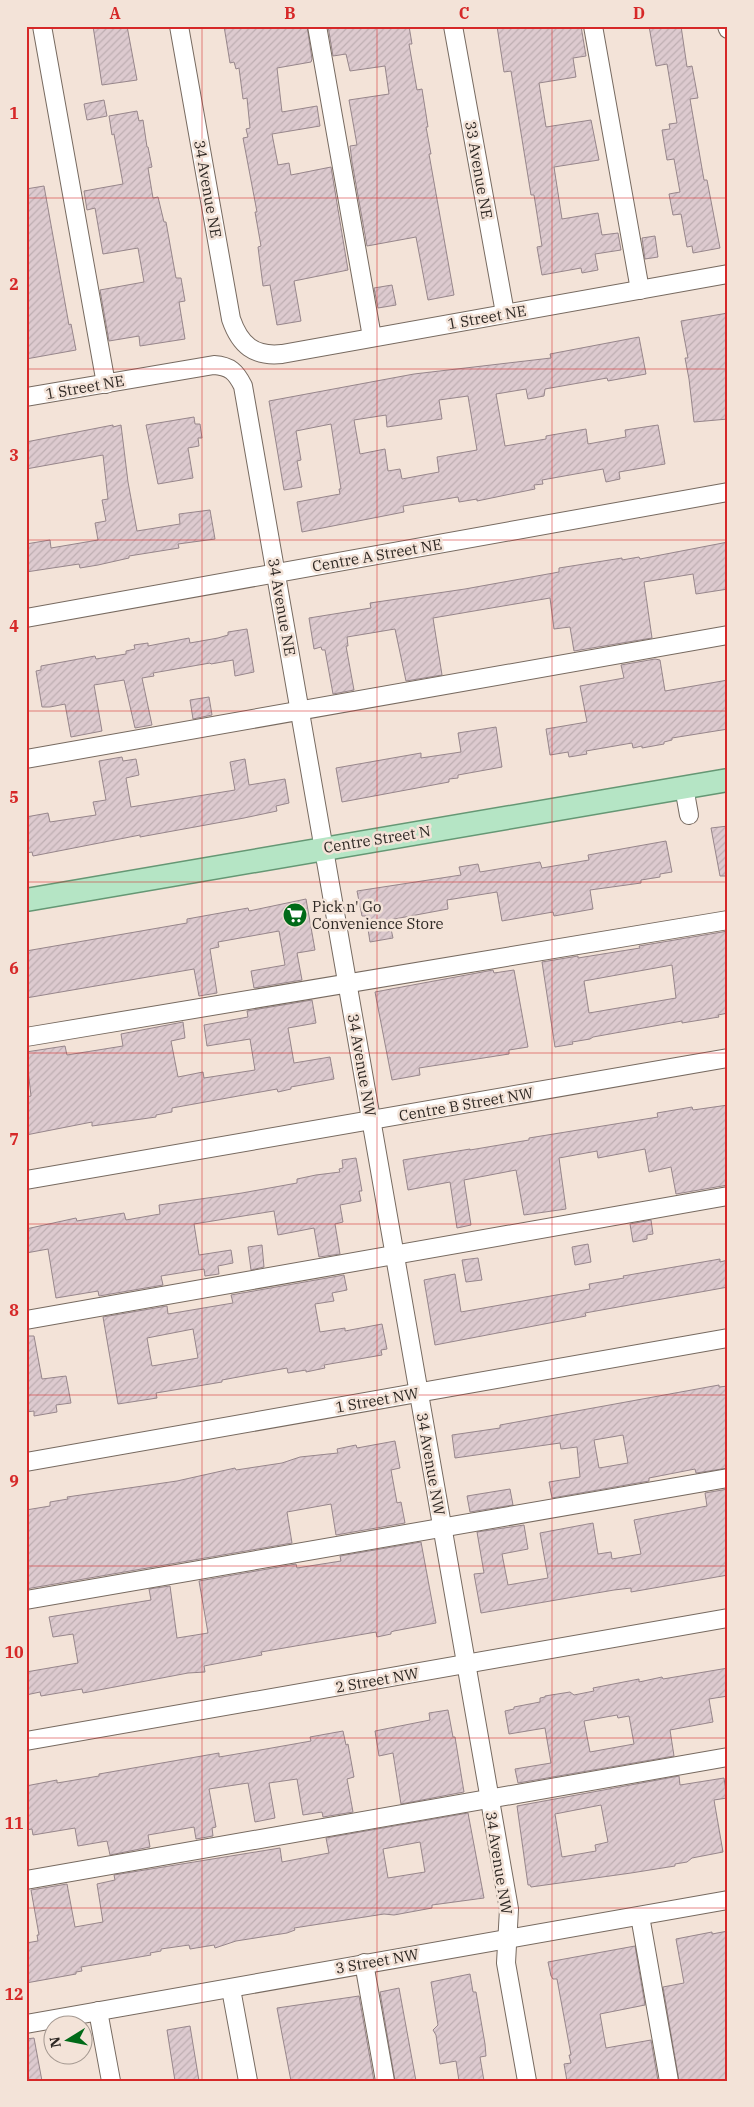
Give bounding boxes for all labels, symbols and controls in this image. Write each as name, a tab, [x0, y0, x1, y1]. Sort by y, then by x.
text: A	[109, 3, 121, 23]
text: B	[284, 3, 296, 23]
text: C	[459, 3, 469, 23]
text: D	[633, 3, 645, 23]
text: 1	[9, 103, 19, 123]
street label: 33 Avenue NE	[461, 120, 497, 220]
street label: 34 Avenue NE	[190, 139, 226, 239]
text: 2	[9, 274, 19, 294]
street label: 1 Street NE	[446, 301, 528, 333]
street label: 1 Street NE	[44, 371, 126, 403]
text: 3	[9, 445, 19, 465]
street label: Centre A Street NE	[311, 534, 443, 576]
street label: 34 Avenue NE	[264, 557, 300, 657]
text: 4	[9, 616, 19, 636]
text: 5	[9, 787, 19, 807]
street label: Centre Street N	[322, 821, 432, 857]
place label: Pick n' Go Convenience Store	[312, 897, 444, 933]
supermarket icon: Pick n' Go Convenience Store	[282, 902, 308, 928]
text: 6	[9, 958, 19, 978]
street label: 34 Avenue NW	[344, 1012, 380, 1118]
street label: Centre B Street NW	[397, 1083, 535, 1125]
text: 7	[9, 1129, 19, 1149]
text: 8	[9, 1300, 19, 1320]
street label: 1 Street NW	[334, 1383, 421, 1417]
street label: 34 Avenue NW	[413, 1411, 449, 1517]
text: 9	[9, 1471, 19, 1491]
text: 10	[4, 1642, 24, 1662]
street label: 2 Street NW	[334, 1663, 421, 1697]
street label: 34 Avenue NW	[481, 1810, 517, 1916]
text: 11	[4, 1813, 24, 1833]
street label: 3 Street NW	[334, 1944, 421, 1978]
text: 12	[4, 1984, 24, 2004]
north arrow	[42, 2014, 92, 2064]
text: N	[45, 2035, 65, 2049]

